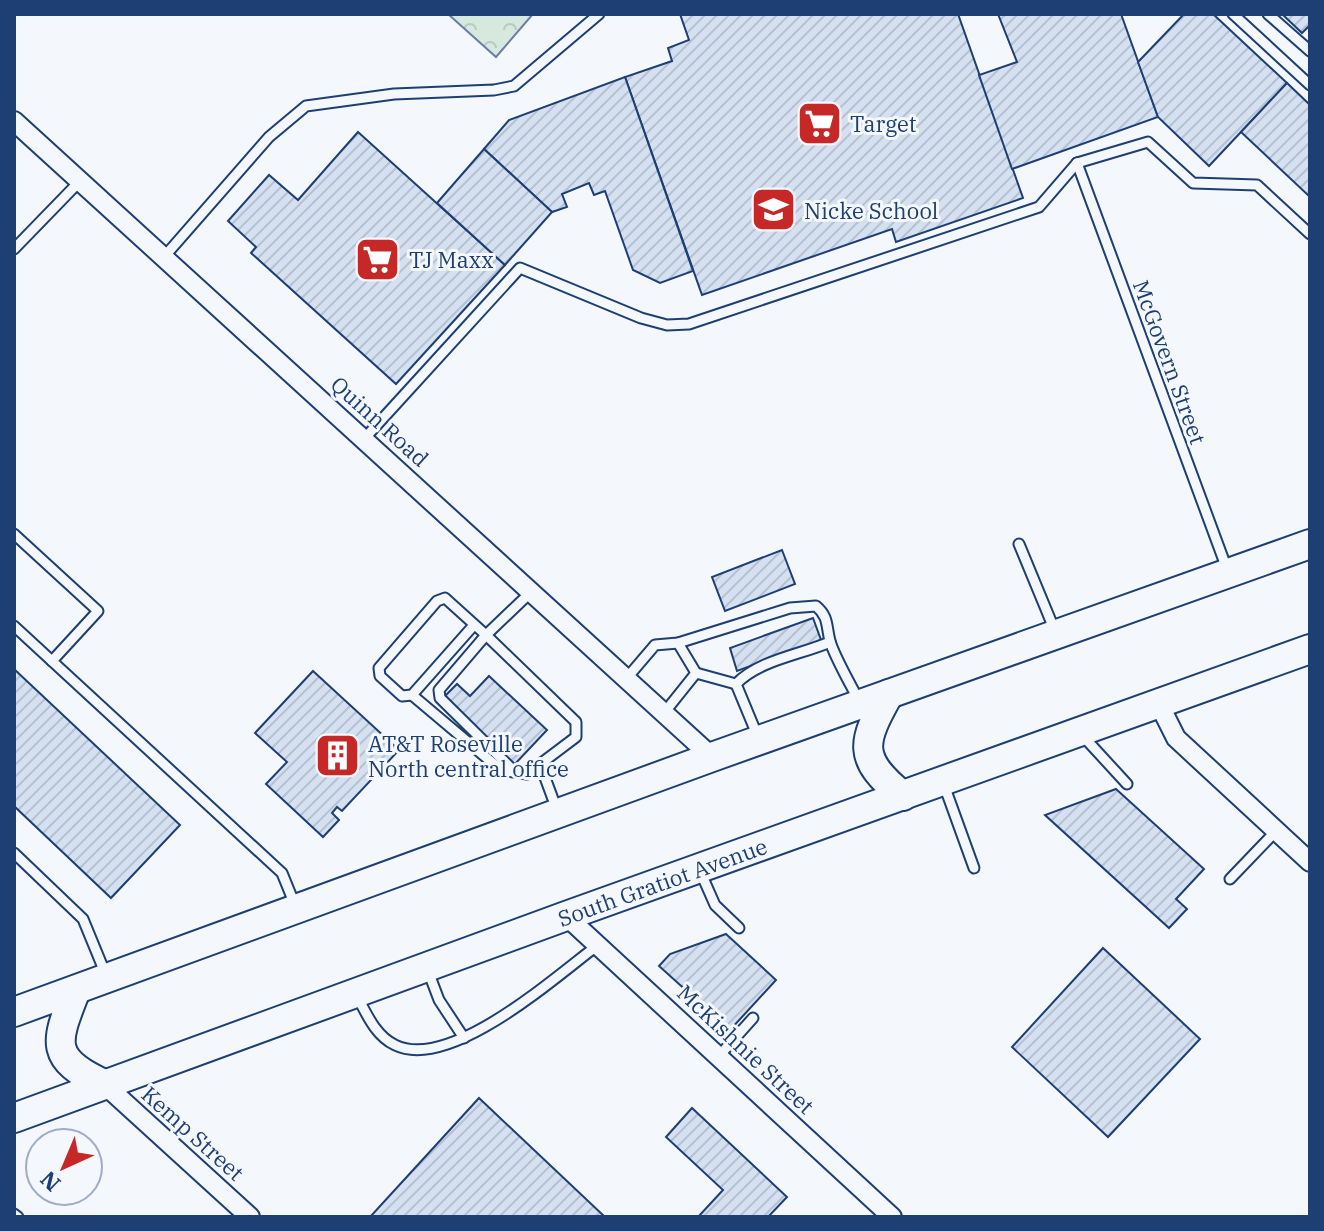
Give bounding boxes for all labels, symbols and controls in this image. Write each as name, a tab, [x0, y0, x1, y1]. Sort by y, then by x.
supermarket icon: Target	[795, 99, 843, 147]
place label: Target	[850, 109, 917, 138]
school or university icon: Nicke School	[749, 186, 797, 234]
place label: Nicke School	[804, 196, 938, 225]
supermarket icon: TJ Maxx	[354, 235, 402, 283]
place label: TJ Maxx	[409, 245, 494, 274]
street label: McGovern Street	[1127, 276, 1213, 448]
street label: Quinn Road	[325, 369, 435, 473]
place label: AT&T Roseville North central office	[368, 729, 569, 783]
building icon: AT&T Roseville North central office	[313, 732, 361, 780]
street label: South Gratiot Avenue	[553, 831, 771, 932]
street label: McKishnie Street	[671, 978, 821, 1120]
street label: Kemp Street	[136, 1079, 250, 1187]
north arrow	[24, 1127, 104, 1207]
text: N	[33, 1165, 66, 1198]

